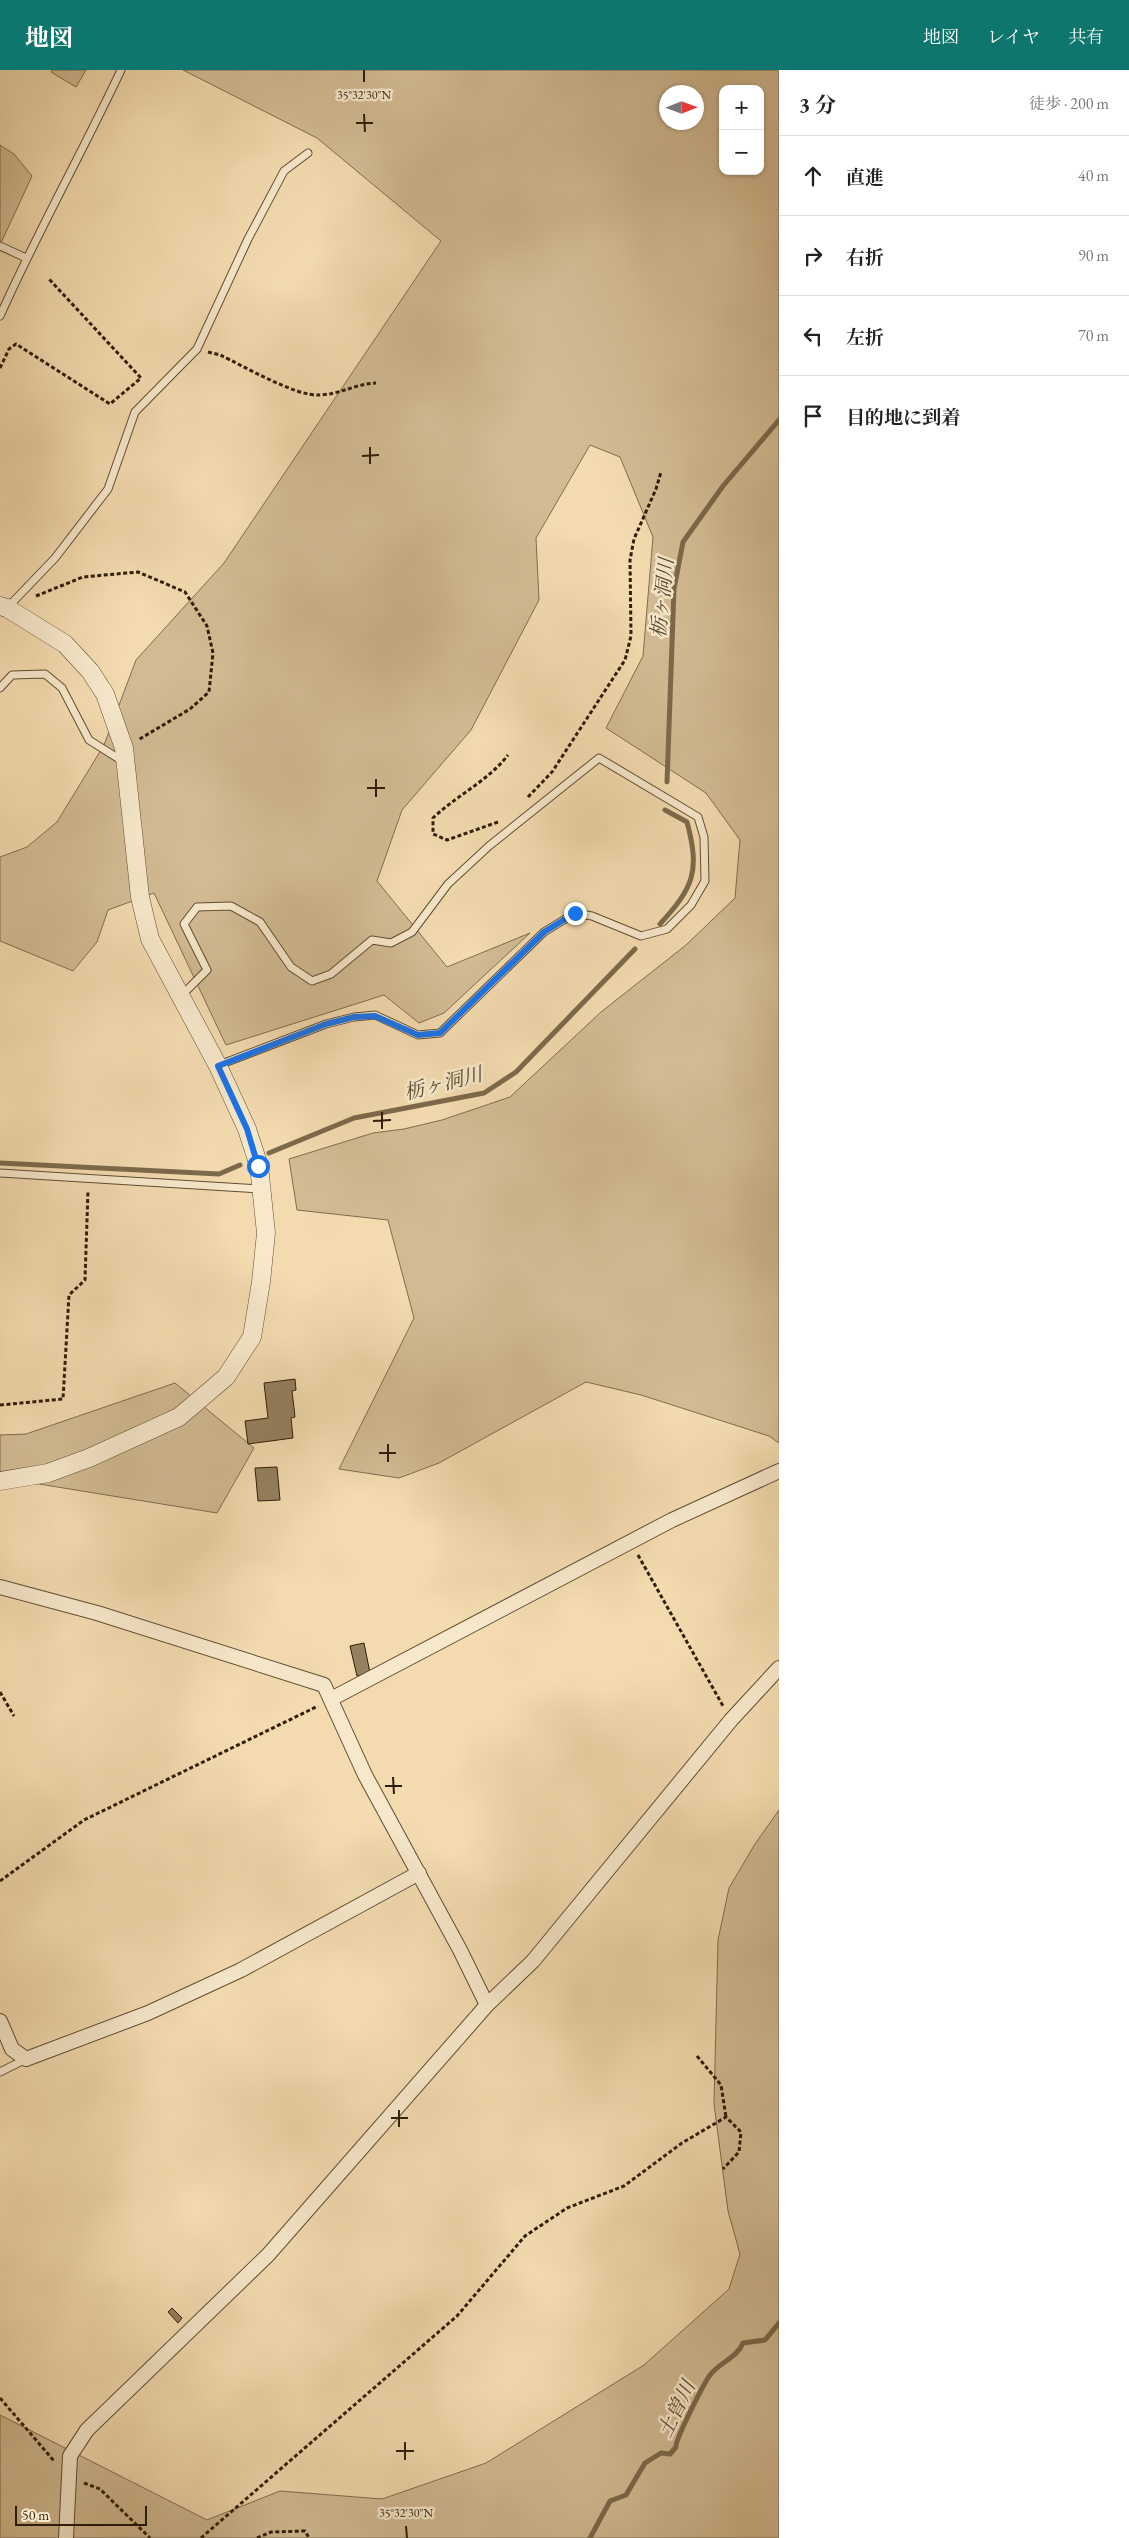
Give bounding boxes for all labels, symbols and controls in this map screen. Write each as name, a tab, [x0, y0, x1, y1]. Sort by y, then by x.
text: 地図	[25, 22, 73, 53]
text: 地図	[923, 25, 959, 48]
text: レイヤ	[987, 25, 1040, 48]
text: 共有	[1068, 25, 1104, 48]
north arrow	[659, 85, 704, 130]
map controls	[719, 85, 764, 175]
button: +	[719, 85, 764, 130]
text: 35°32'30"N	[337, 87, 391, 103]
text: 3 分	[799, 91, 836, 118]
text: 徒歩 · 200 m	[1029, 93, 1109, 114]
button: −	[719, 130, 764, 175]
icon: ahead	[799, 162, 827, 190]
text: 直進	[846, 165, 884, 190]
text: 40 m	[1078, 165, 1109, 186]
icon: right	[799, 242, 827, 270]
text: 右折	[846, 245, 884, 270]
text: 90 m	[1078, 245, 1109, 266]
icon: left	[799, 322, 827, 350]
text: 左折	[846, 325, 884, 350]
text: 70 m	[1078, 325, 1109, 346]
icon: arrive	[799, 402, 827, 430]
text: 目的地に到着	[846, 405, 960, 430]
water label: 栃ヶ洞川	[645, 555, 679, 639]
route end	[564, 902, 587, 925]
water label: 栃ヶ洞川	[401, 1060, 487, 1105]
route start	[247, 1155, 270, 1178]
water label: 土曽川	[651, 2375, 702, 2442]
scale bar	[15, 2503, 148, 2526]
text: 35°32'30"N	[379, 2505, 433, 2521]
text: 50 m	[22, 2506, 49, 2524]

